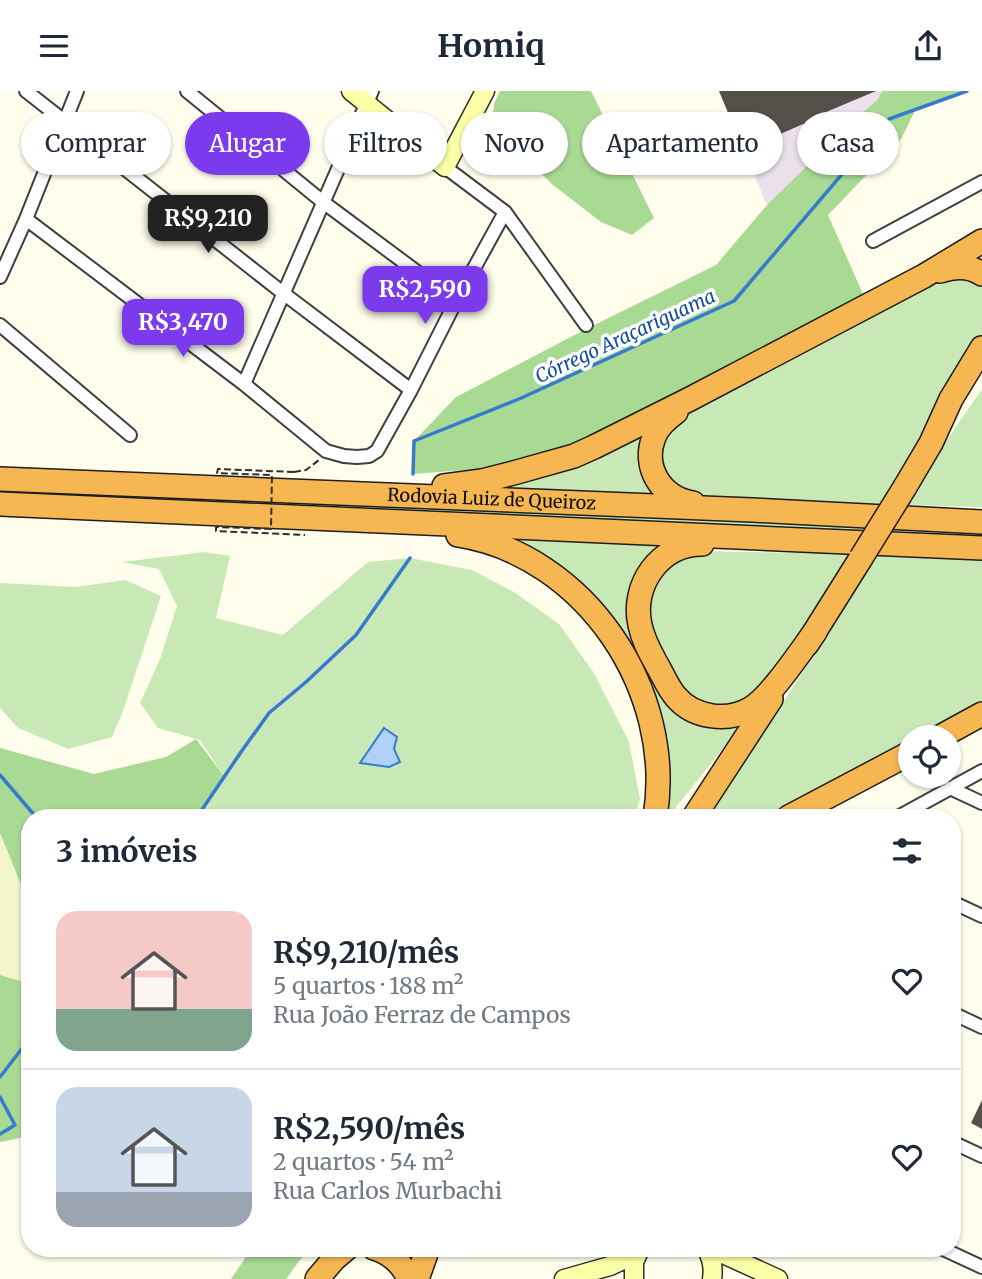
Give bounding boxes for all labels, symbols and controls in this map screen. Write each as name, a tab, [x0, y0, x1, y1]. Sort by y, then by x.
text: Homiq	[437, 26, 545, 66]
icon: menu	[35, 27, 73, 65]
icon: share	[909, 27, 947, 65]
chip: Comprar	[21, 112, 171, 175]
chip: Alugar	[185, 112, 310, 175]
chip: Filtros	[324, 112, 447, 175]
chip: Novo	[461, 112, 568, 175]
chip: Apartamento	[582, 112, 783, 175]
chip: Casa	[797, 112, 899, 175]
pin: R$9,210	[143, 195, 273, 255]
text: R$9,210	[164, 203, 252, 232]
pin: R$2,590	[360, 267, 490, 326]
text: R$2,590	[379, 274, 471, 303]
water label: Córrego Araçariguama	[531, 284, 719, 388]
pin: R$3,470	[118, 299, 248, 359]
text: R$3,470	[138, 307, 228, 336]
street label: Rodovia Luiz de Queiroz	[387, 483, 597, 515]
map controls	[898, 725, 961, 788]
button: locate	[898, 725, 961, 788]
text: 3 imóveis	[56, 832, 197, 870]
icon: filters	[888, 832, 926, 870]
text: R$9,210/mês	[273, 933, 459, 971]
icon: home	[112, 939, 196, 1023]
icon: heart	[888, 962, 926, 1000]
text: 5 quartos · 188 m²	[273, 971, 463, 1000]
text: Rua João Ferraz de Campos	[273, 1000, 571, 1029]
text: R$2,590/mês	[273, 1109, 465, 1147]
icon: home	[112, 1115, 196, 1199]
icon: heart	[888, 1138, 926, 1176]
text: 2 quartos · 54 m²	[273, 1147, 454, 1176]
text: Rua Carlos Murbachi	[273, 1176, 502, 1205]

